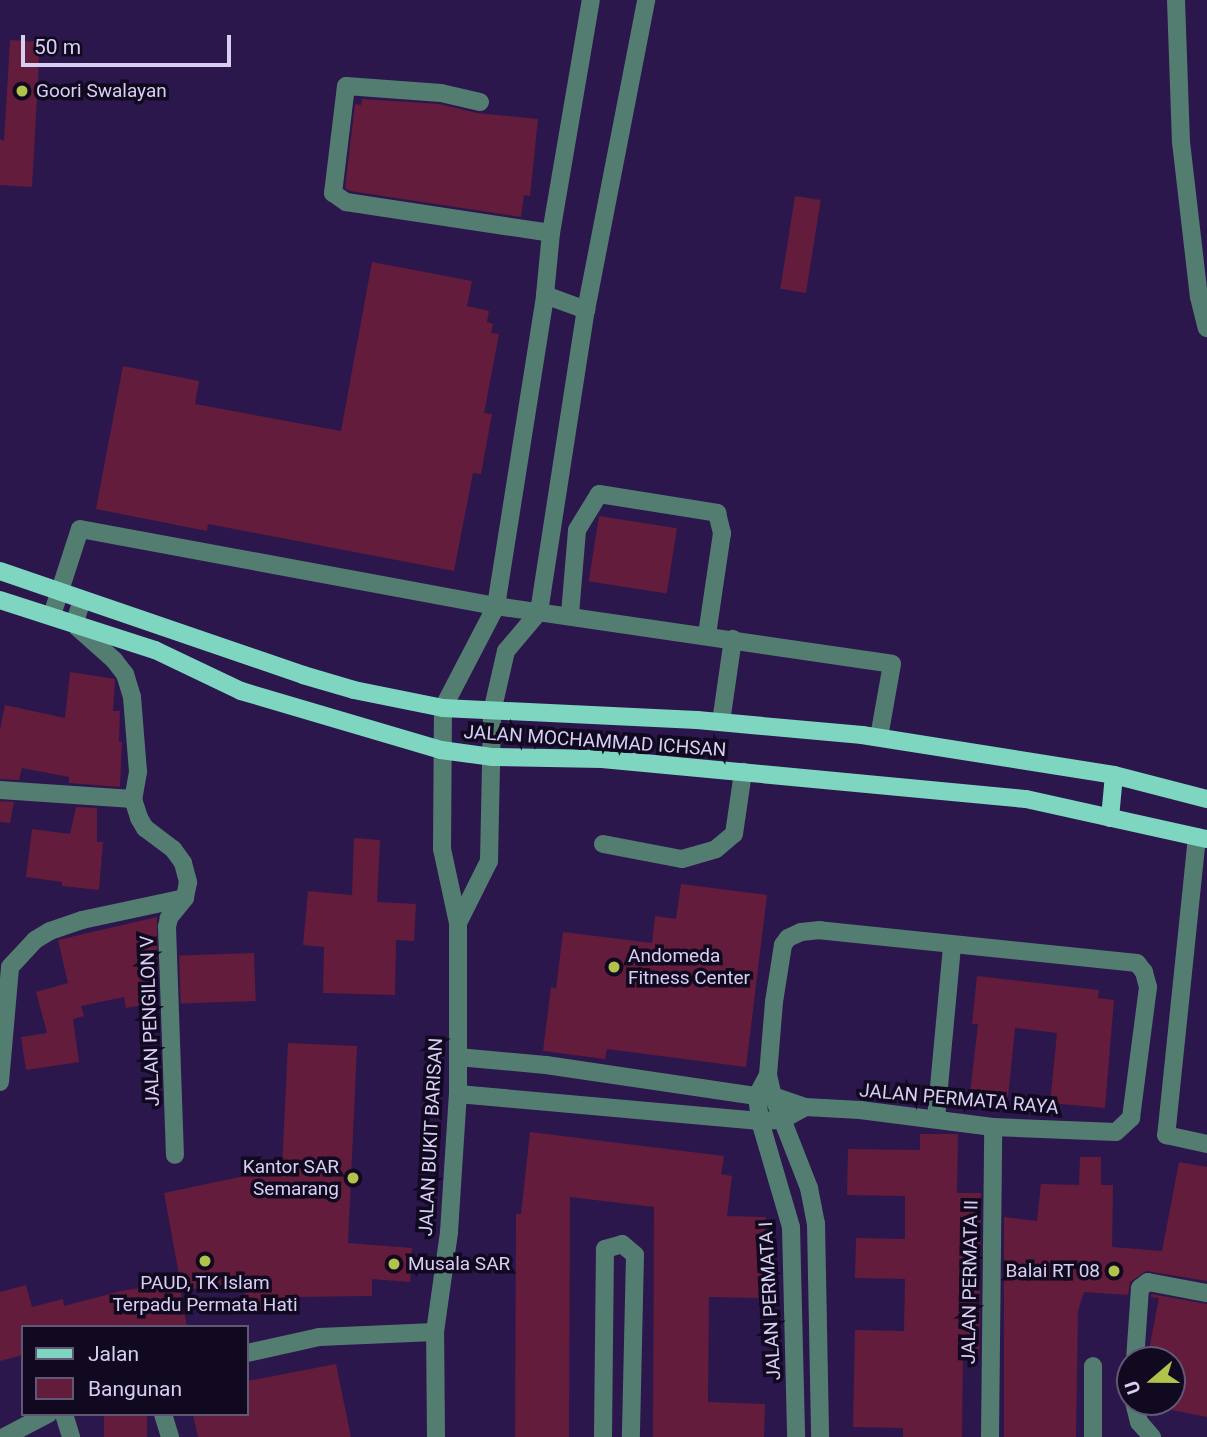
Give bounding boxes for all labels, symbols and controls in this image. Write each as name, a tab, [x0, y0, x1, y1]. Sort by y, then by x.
scale bar	[24, 21, 234, 65]
text: 50 m	[34, 35, 81, 59]
place label: Goori Swalayan	[36, 80, 167, 102]
marker: Goori Swalayan	[14, 83, 30, 99]
street label: JALAN MOCHAMMAD ICHSAN	[463, 720, 727, 762]
street label: JALAN PENGILON V	[136, 935, 164, 1107]
place label: Andomeda Fitness Center	[628, 945, 750, 989]
marker: Andomeda Fitness Center	[606, 959, 622, 975]
street label: JALAN BUKIT BARISAN	[414, 1037, 448, 1237]
street label: JALAN PERMATA RAYA	[858, 1079, 1060, 1119]
place label: Kantor SAR Semarang	[243, 1156, 339, 1200]
marker: Kantor SAR Semarang	[345, 1170, 361, 1186]
street label: JALAN PERMATA II	[957, 1200, 983, 1364]
street label: JALAN PERMATA I	[754, 1221, 786, 1381]
marker: PAUD, TK Islam Terpadu Permata Hati	[197, 1253, 213, 1269]
place label: Musala SAR	[408, 1253, 510, 1275]
marker: Musala SAR	[386, 1256, 402, 1272]
place label: Balai RT 08	[1005, 1260, 1100, 1282]
marker: Balai RT 08	[1106, 1263, 1122, 1279]
place label: PAUD, TK Islam Terpadu Permata Hati	[112, 1272, 298, 1316]
legend	[21, 1325, 248, 1416]
text: Jalan	[88, 1342, 139, 1366]
north arrow	[1116, 1346, 1186, 1416]
text: Bangunan	[88, 1377, 182, 1401]
text: U	[1120, 1378, 1146, 1397]

